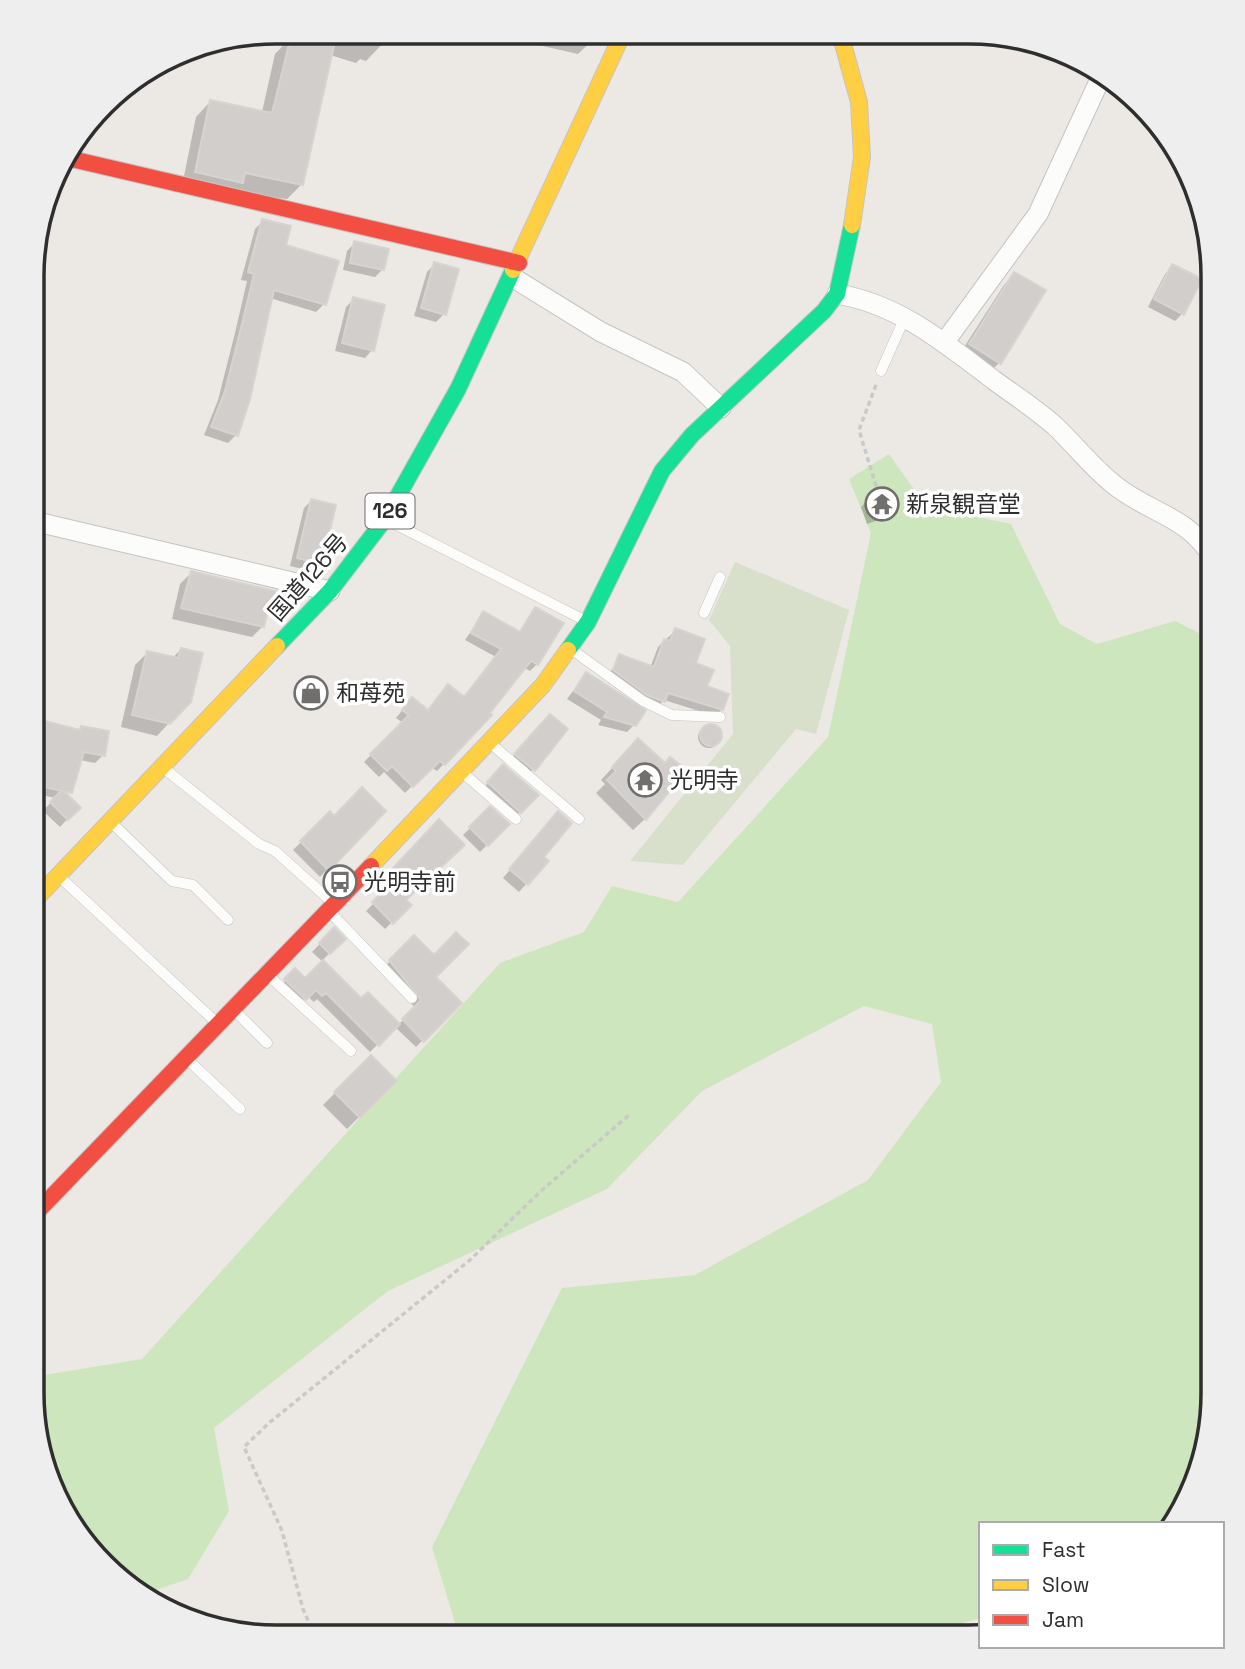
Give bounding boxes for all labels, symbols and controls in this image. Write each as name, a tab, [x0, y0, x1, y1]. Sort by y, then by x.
temple icon: 新泉観音堂	[863, 485, 901, 523]
place label: 新泉観音堂	[906, 489, 1021, 519]
road number: 126	[366, 494, 414, 528]
street label: 国道126号	[262, 527, 354, 627]
shop icon: 和苺苑	[292, 674, 330, 712]
place label: 和苺苑	[336, 678, 405, 708]
temple icon: 光明寺	[626, 761, 664, 799]
place label: 光明寺	[670, 765, 739, 795]
bus stop icon: 光明寺前	[321, 863, 359, 901]
place label: 光明寺前	[364, 867, 456, 897]
legend	[979, 1522, 1224, 1648]
text: Fast	[1042, 1536, 1086, 1563]
text: Slow	[1042, 1571, 1090, 1598]
text: Jam	[1042, 1606, 1084, 1633]

